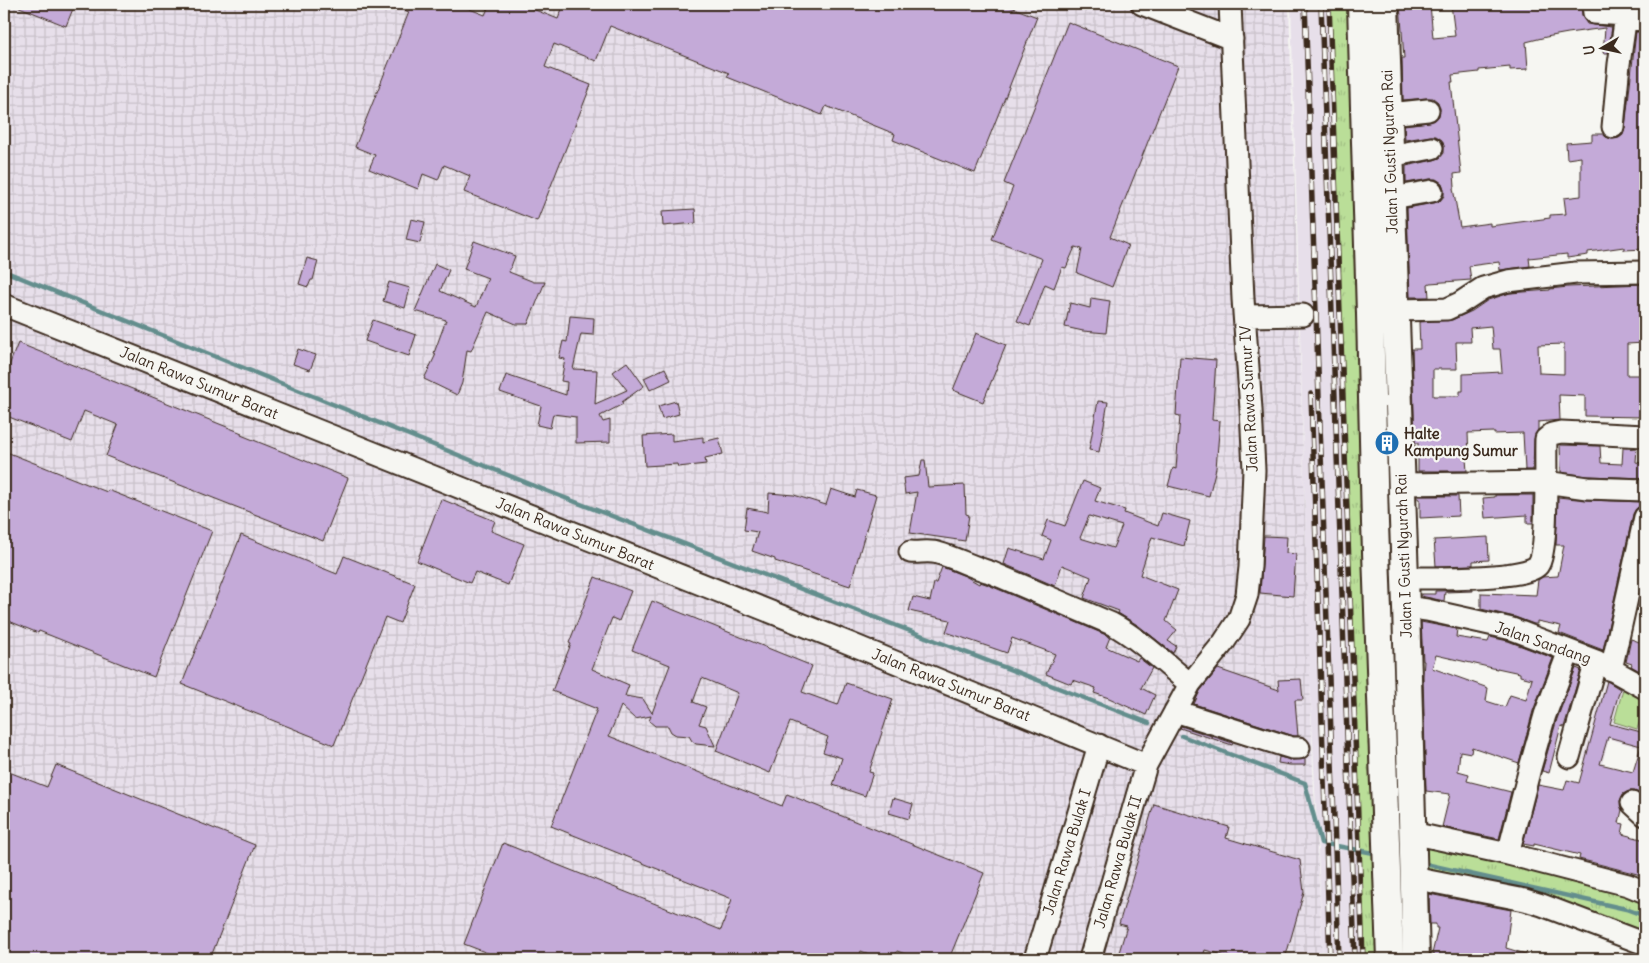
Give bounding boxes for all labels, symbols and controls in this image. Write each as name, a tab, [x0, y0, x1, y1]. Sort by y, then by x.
north arrow	[1576, 22, 1626, 72]
text: U	[1580, 44, 1599, 56]
street label: Jalan I Gusti Ngurah Rai	[1377, 70, 1402, 234]
street label: Jalan Rawa Sumur IV	[1235, 325, 1262, 473]
street label: Jalan Rawa Sumur Barat	[117, 342, 281, 423]
place label: Halte Kampung Sumur	[1404, 424, 1519, 461]
building icon: Halte Kampung Sumur	[1374, 430, 1400, 456]
street label: Jalan I Gusti Ngurah Rai	[1391, 474, 1416, 638]
street label: Jalan Rawa Sumur Barat	[493, 493, 657, 574]
street label: Jalan Sandang	[1493, 617, 1594, 668]
street label: Jalan Rawa Sumur Barat	[869, 644, 1033, 725]
street label: Jalan Rawa Bulak I	[1038, 787, 1095, 917]
street label: Jalan Rawa Bulak II	[1089, 793, 1146, 930]

